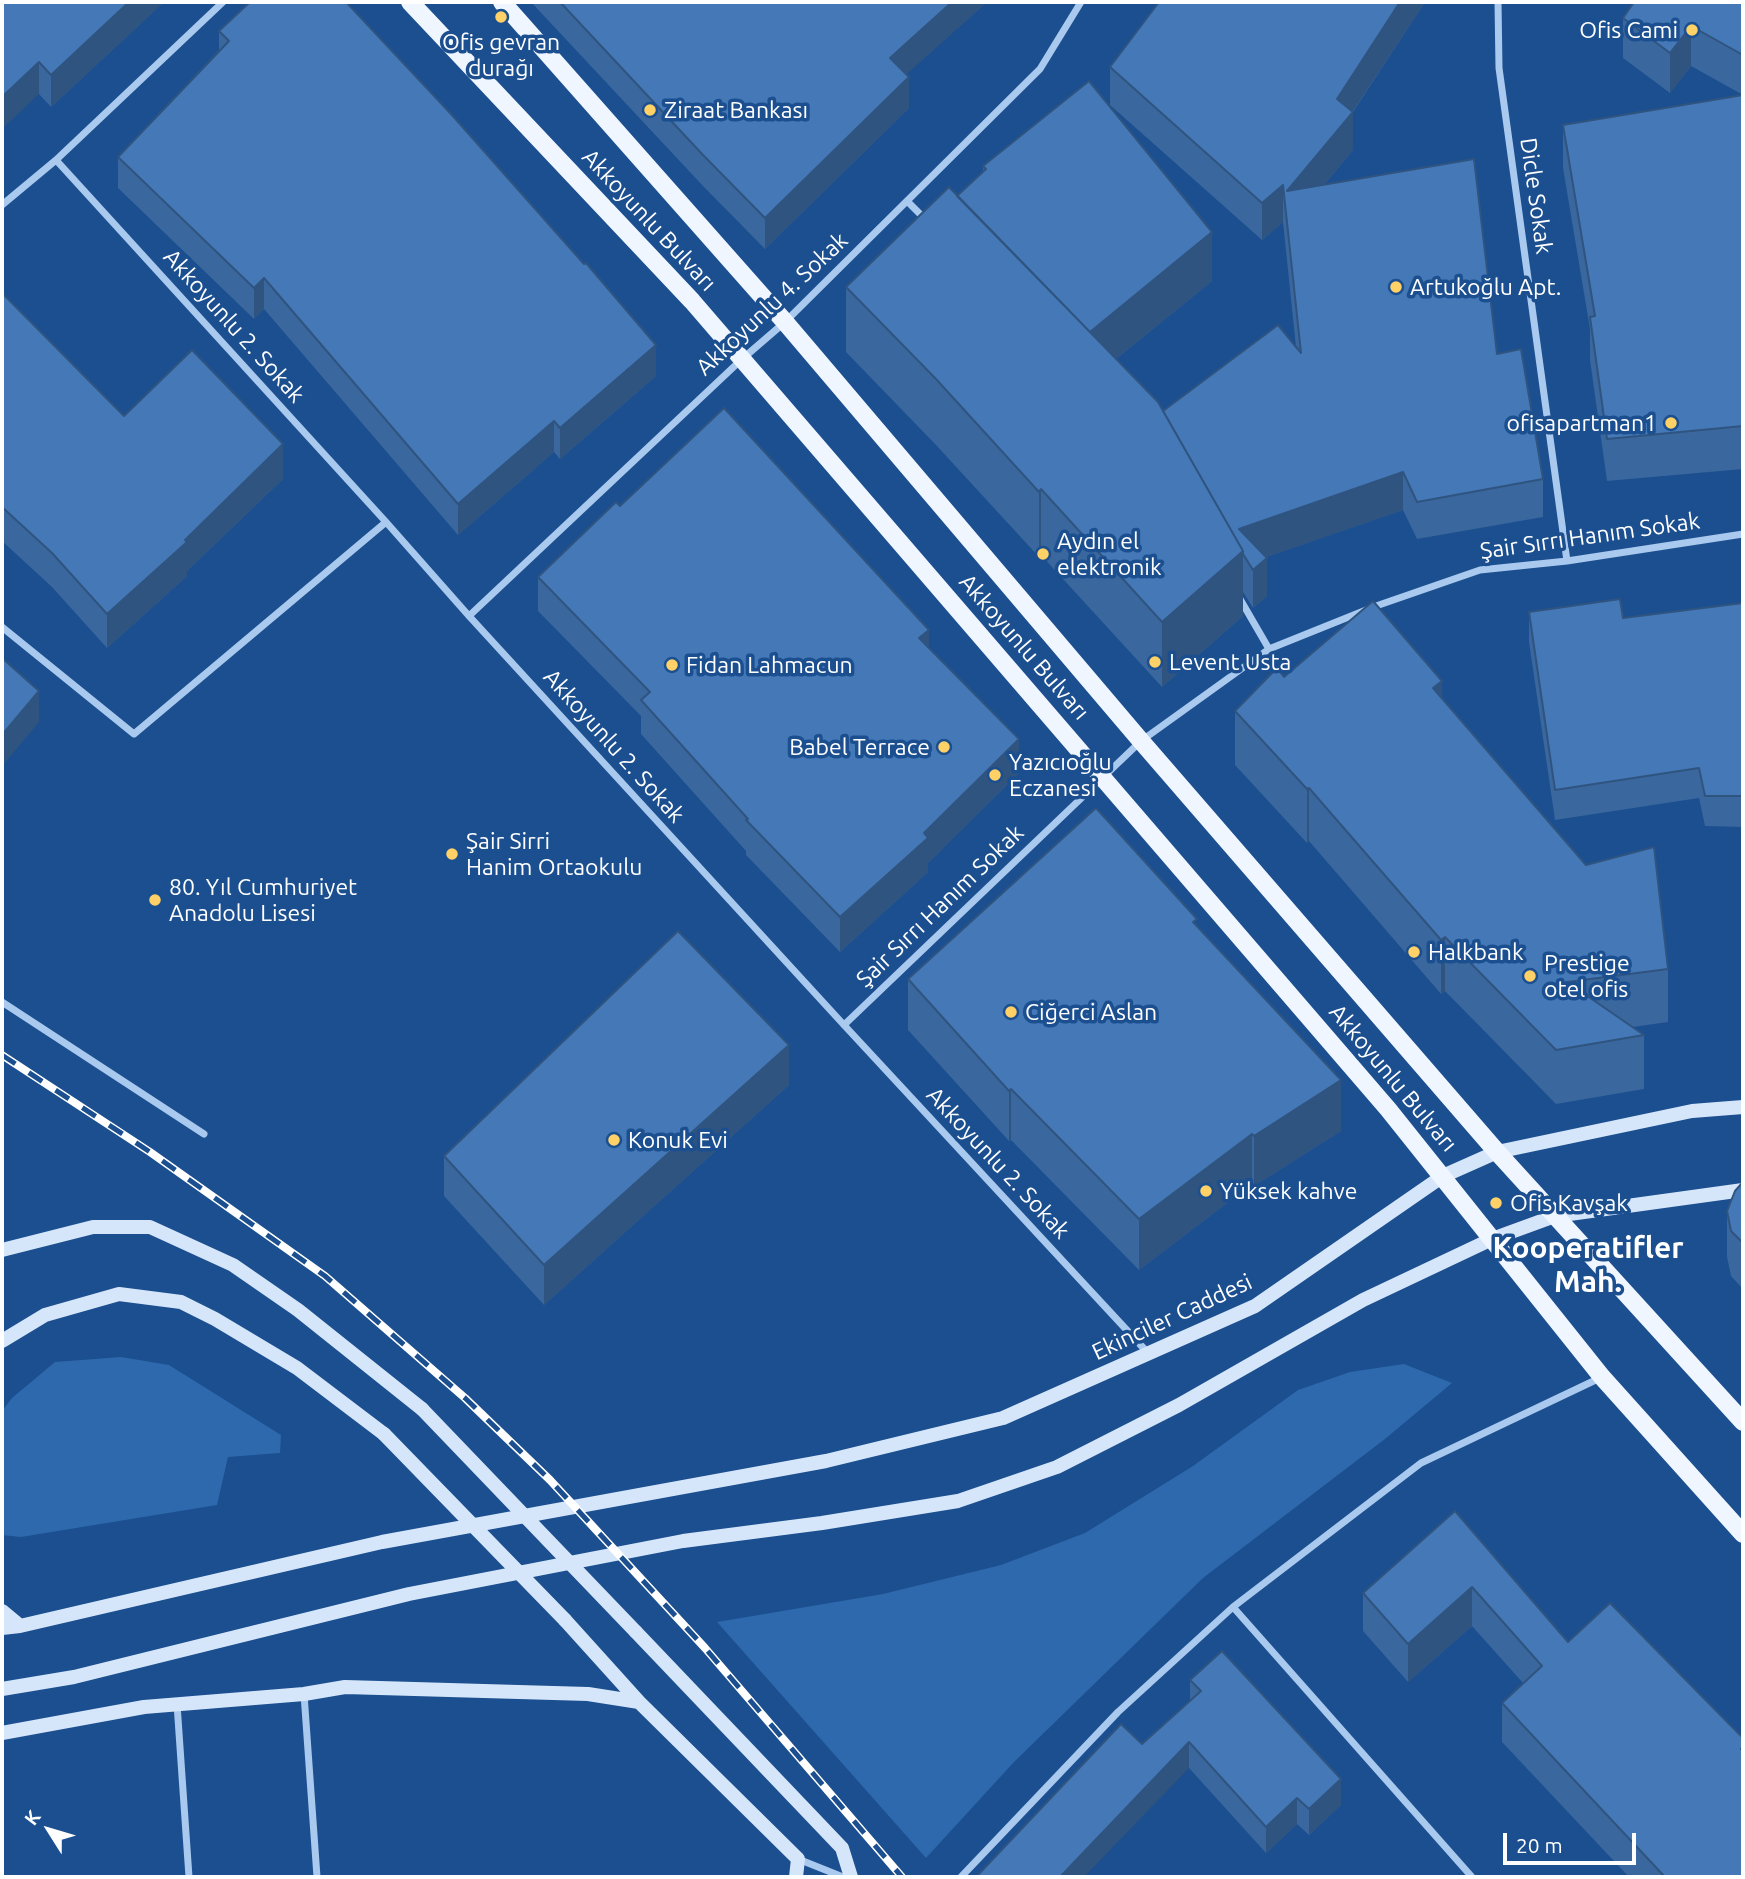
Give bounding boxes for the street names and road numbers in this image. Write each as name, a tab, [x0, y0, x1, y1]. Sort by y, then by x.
street label: Dicle Sokak	[1514, 136, 1558, 256]
street label: Akkoyunlu Bulvarı	[576, 143, 722, 297]
street label: Akkoyunlu 4. Sokak	[690, 227, 854, 381]
street label: Akkoyunlu 2. Sokak	[158, 243, 310, 409]
street label: Şair Sırrı Hanım Sokak	[1478, 507, 1702, 565]
street label: Akkoyunlu Bulvarı	[953, 569, 1095, 725]
street label: Akkoyunlu 2. Sokak	[538, 663, 690, 829]
street label: Şair Sırrı Hanım Sokak	[851, 819, 1029, 993]
street label: Akkoyunlu Bulvarı	[1323, 999, 1463, 1157]
street label: Akkoyunlu 2. Sokak	[921, 1081, 1075, 1245]
street label: Ekinciler Caddesi	[1088, 1268, 1256, 1366]

